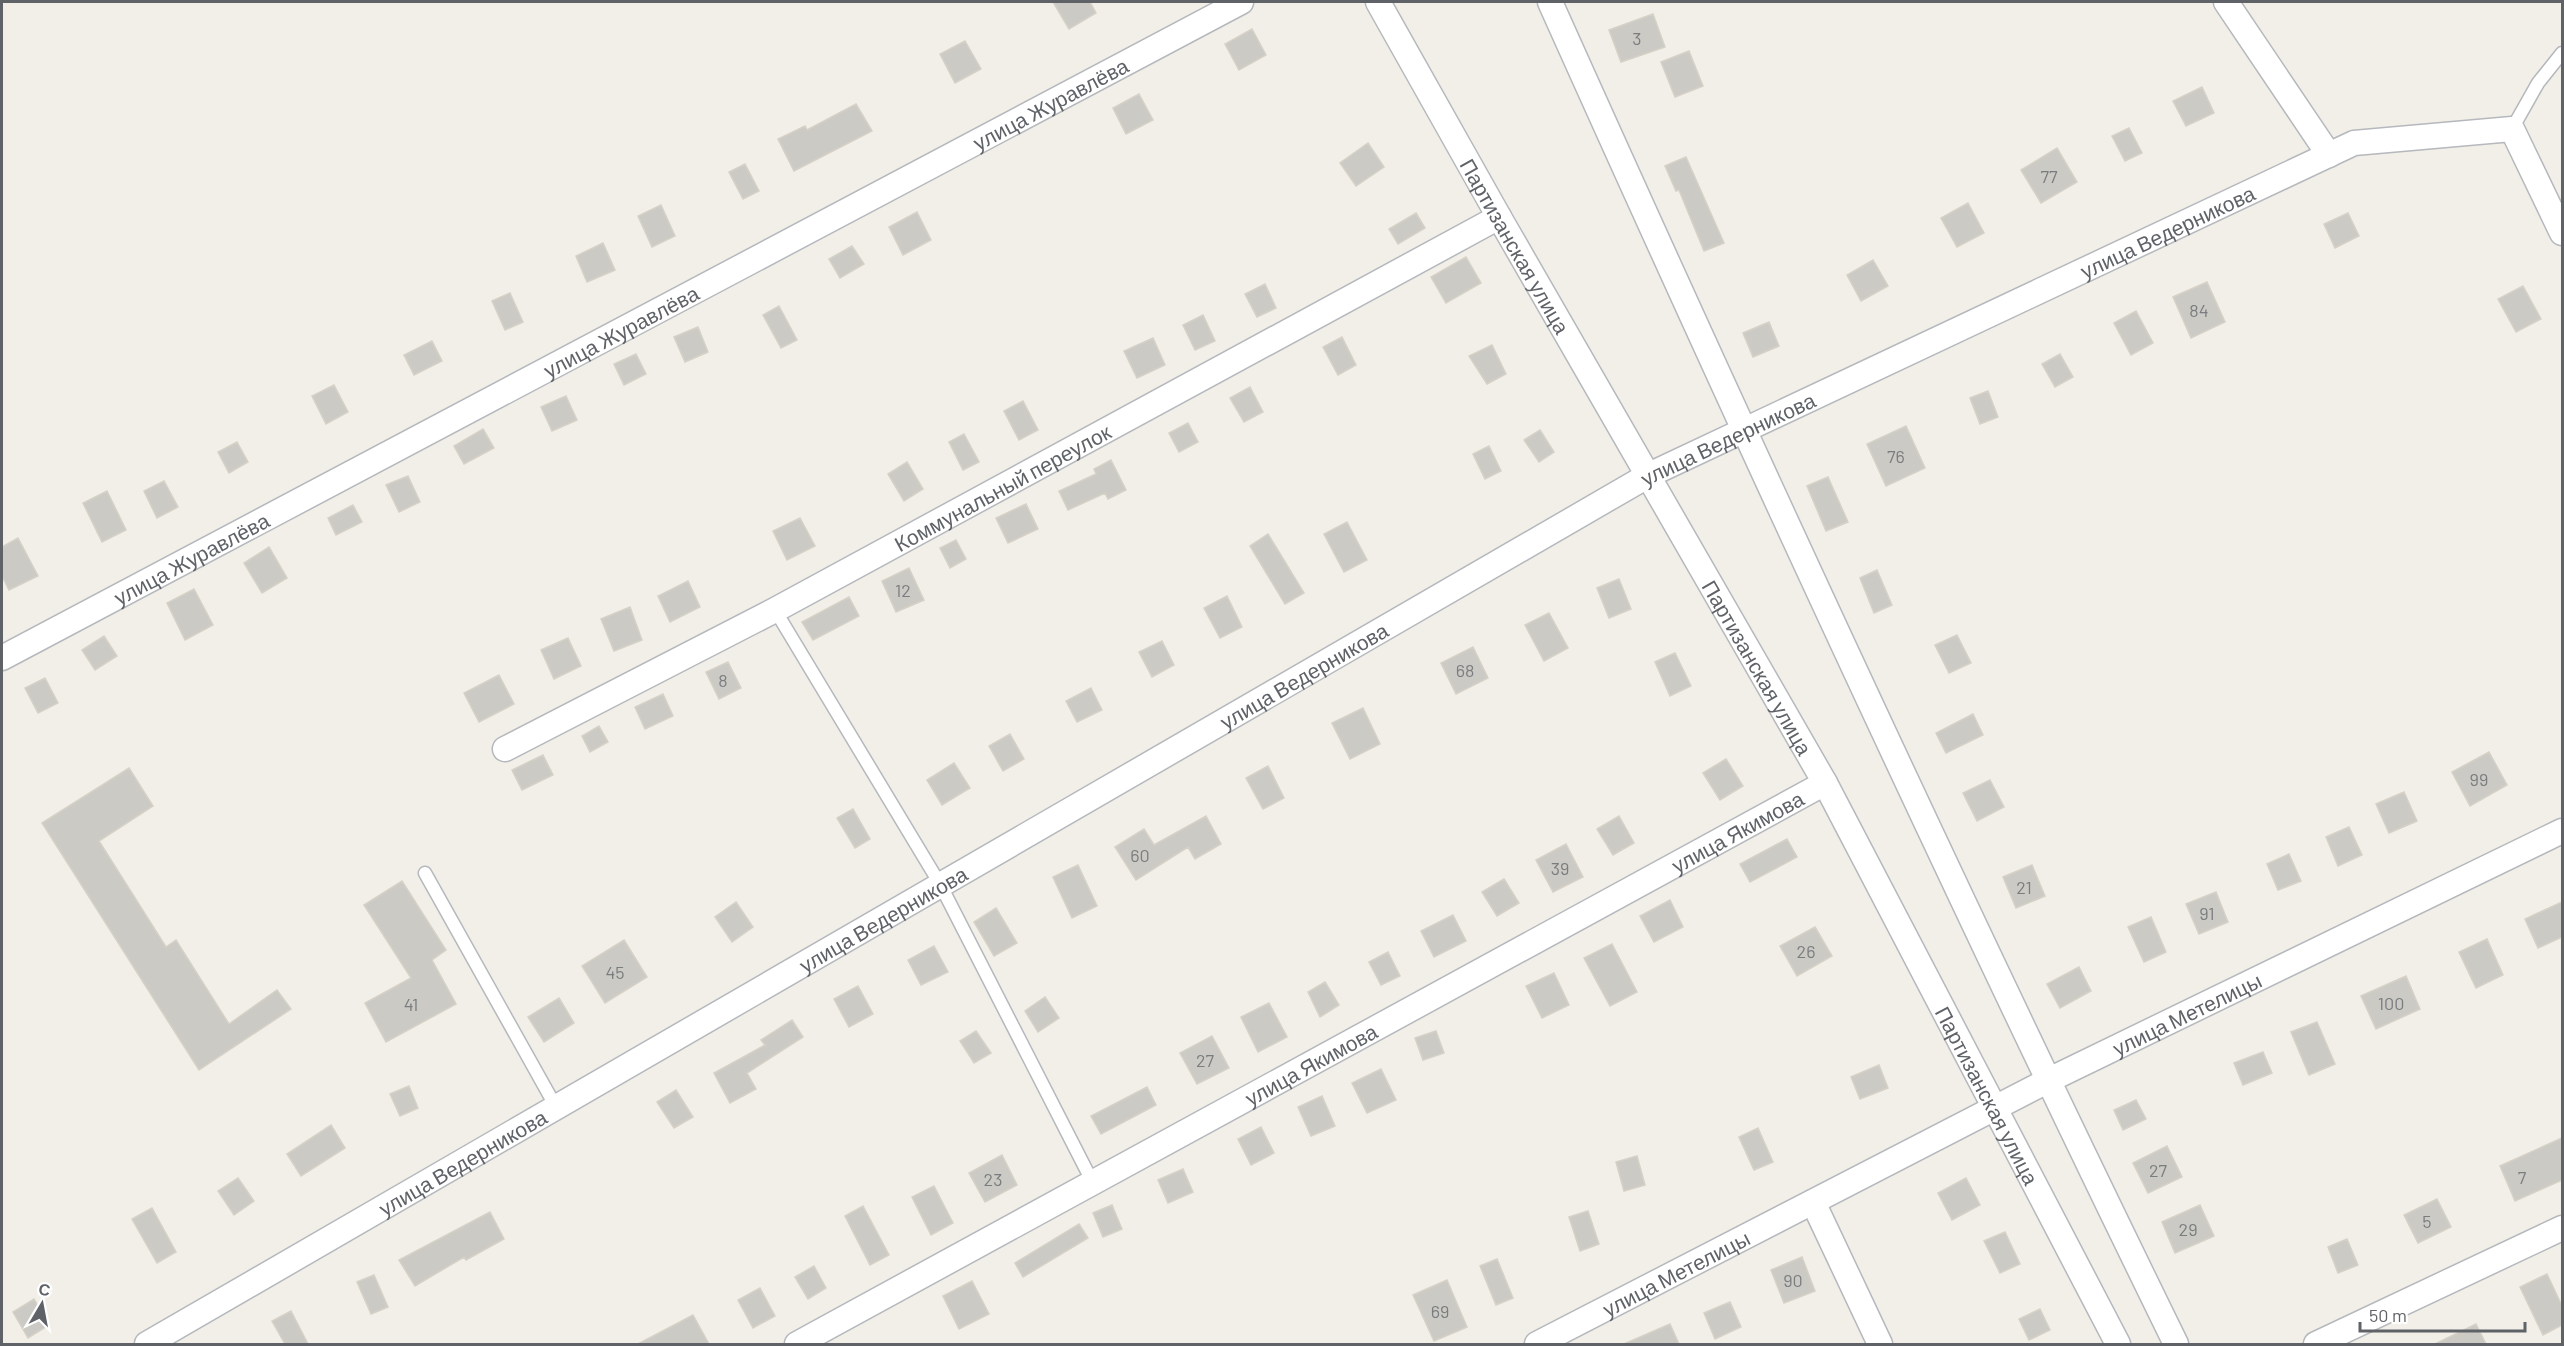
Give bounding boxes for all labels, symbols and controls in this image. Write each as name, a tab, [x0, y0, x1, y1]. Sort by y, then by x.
house number: 3	[1632, 27, 1642, 49]
street label: улица Журавлёва	[968, 52, 1132, 154]
street label: Партизанская улица	[1456, 154, 1576, 338]
house number: 77	[2040, 165, 2058, 187]
street label: улица Ведерникова	[2076, 179, 2259, 283]
street label: улица Журавлёва	[539, 279, 703, 382]
house number: 84	[2189, 299, 2209, 321]
street label: улица Ведерникова	[1636, 386, 1819, 490]
street label: Коммунальный переулок	[890, 418, 1115, 556]
house number: 76	[1887, 445, 1905, 467]
street label: улица Журавлёва	[109, 506, 273, 609]
street label: Партизанская улица	[1698, 575, 1818, 759]
house number: 12	[895, 579, 911, 601]
street label: улица Ведерникова	[1215, 616, 1392, 733]
house number: 68	[1456, 659, 1474, 681]
house number: 8	[718, 669, 728, 691]
house number: 99	[2470, 768, 2488, 790]
street label: улица Якимова	[1667, 785, 1808, 877]
house number: 60	[1130, 844, 1150, 866]
house number: 39	[1551, 857, 1569, 879]
street label: улица Ведерникова	[794, 860, 971, 977]
house number: 21	[2016, 876, 2032, 898]
house number: 91	[2199, 902, 2215, 924]
house number: 26	[1797, 940, 1815, 962]
house number: 45	[605, 961, 625, 983]
street label: улица Метелицы	[2108, 967, 2265, 1060]
house number: 100	[2378, 992, 2404, 1014]
house number: 41	[404, 993, 418, 1015]
street label: Партизанская улица	[1931, 1002, 2045, 1189]
street label: улица Якимова	[1240, 1017, 1381, 1110]
house number: 27	[1196, 1049, 1215, 1071]
street label: улица Ведерникова	[374, 1103, 551, 1220]
house number: 27	[2149, 1159, 2168, 1181]
house number: 7	[2518, 1166, 2527, 1188]
house number: 23	[984, 1168, 1002, 1190]
house number: 5	[2422, 1210, 2432, 1232]
house number: 29	[2178, 1218, 2198, 1240]
street label: улица Метелицы	[1598, 1224, 1753, 1321]
house number: 90	[1783, 1269, 1803, 1291]
north arrow	[12, 1274, 72, 1334]
text: С	[37, 1278, 52, 1299]
scale bar	[2360, 1295, 2525, 1333]
house number: 69	[1431, 1300, 1449, 1322]
text: 50 m	[2369, 1304, 2407, 1326]

